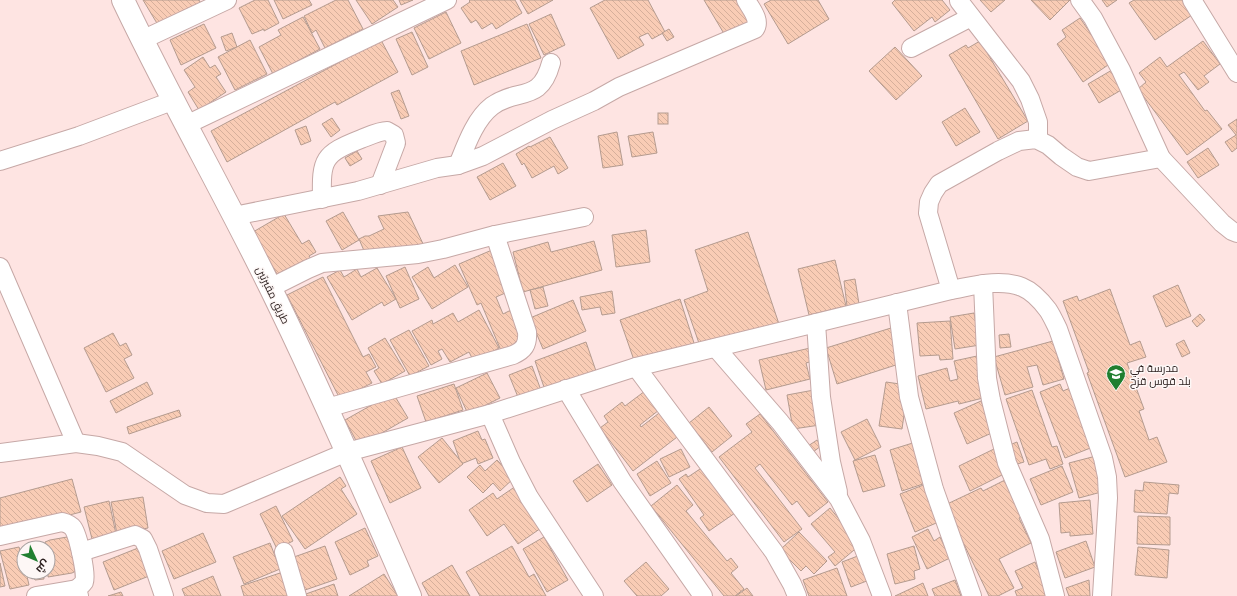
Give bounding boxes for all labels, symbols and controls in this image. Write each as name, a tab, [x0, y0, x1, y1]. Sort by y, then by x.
street label: طريق مقبرتين	[253, 264, 293, 326]
place label: مدرسة في بلد قوس قزح	[1130, 361, 1191, 389]
school or university icon: مدرسة في بلد قوس قزح	[1105, 363, 1127, 391]
north arrow	[16, 540, 56, 580]
text: ش	[33, 557, 53, 577]

